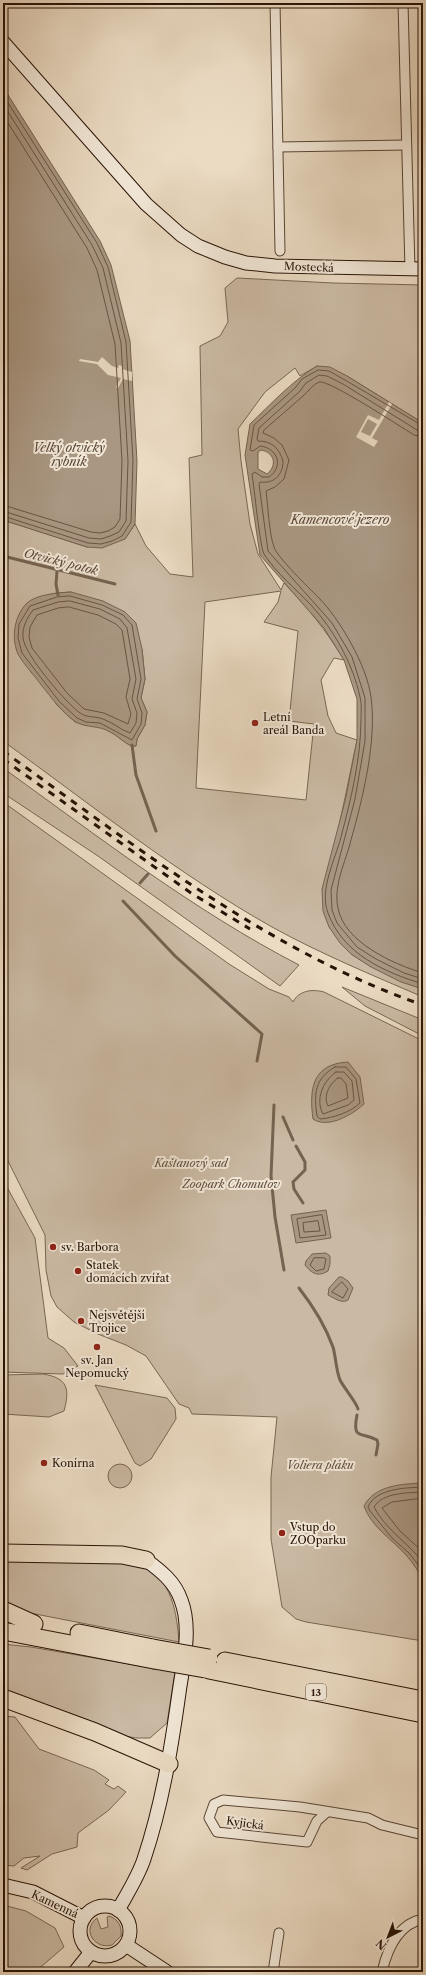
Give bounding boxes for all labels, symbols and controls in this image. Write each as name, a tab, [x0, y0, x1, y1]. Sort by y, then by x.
street label: Mostecká	[284, 259, 334, 275]
water label: Velký otvický rybník	[33, 440, 105, 469]
water label: Kamencové jezero	[290, 512, 390, 527]
water label: Otvický potok	[22, 545, 101, 578]
place label: Letní areál Banda	[263, 710, 325, 737]
marker: Letní areál Banda	[250, 718, 260, 728]
park label: Kaštanový sad	[153, 1156, 229, 1170]
park label: Zoopark Chomutov	[181, 1177, 280, 1191]
place label: sv. Barbora	[61, 1240, 119, 1254]
marker: sv. Barbora	[48, 1242, 58, 1252]
place label: Statek domácích zvířat	[86, 1258, 170, 1285]
marker: Statek domácích zvířat	[73, 1266, 83, 1276]
place label: Nejsvětější Trojice	[89, 1308, 146, 1335]
marker: Nejsvětější Trojice	[76, 1316, 86, 1326]
marker: sv. Jan Nepomucký	[92, 1342, 102, 1352]
place label: sv. Jan Nepomucký	[65, 1353, 130, 1380]
place label: Konírna	[52, 1456, 95, 1470]
marker: Konírna	[39, 1458, 49, 1468]
park label: Voliera pláku	[287, 1458, 354, 1472]
place label: Vstup do ZOOparku	[289, 1520, 346, 1547]
marker: Vstup do ZOOparku	[277, 1528, 287, 1538]
road number: 13	[306, 1684, 326, 1700]
street label: Kyjická	[225, 1813, 265, 1833]
street label: Kamenná	[29, 1887, 81, 1921]
north arrow	[368, 1917, 408, 1957]
text: N	[373, 1936, 390, 1953]

